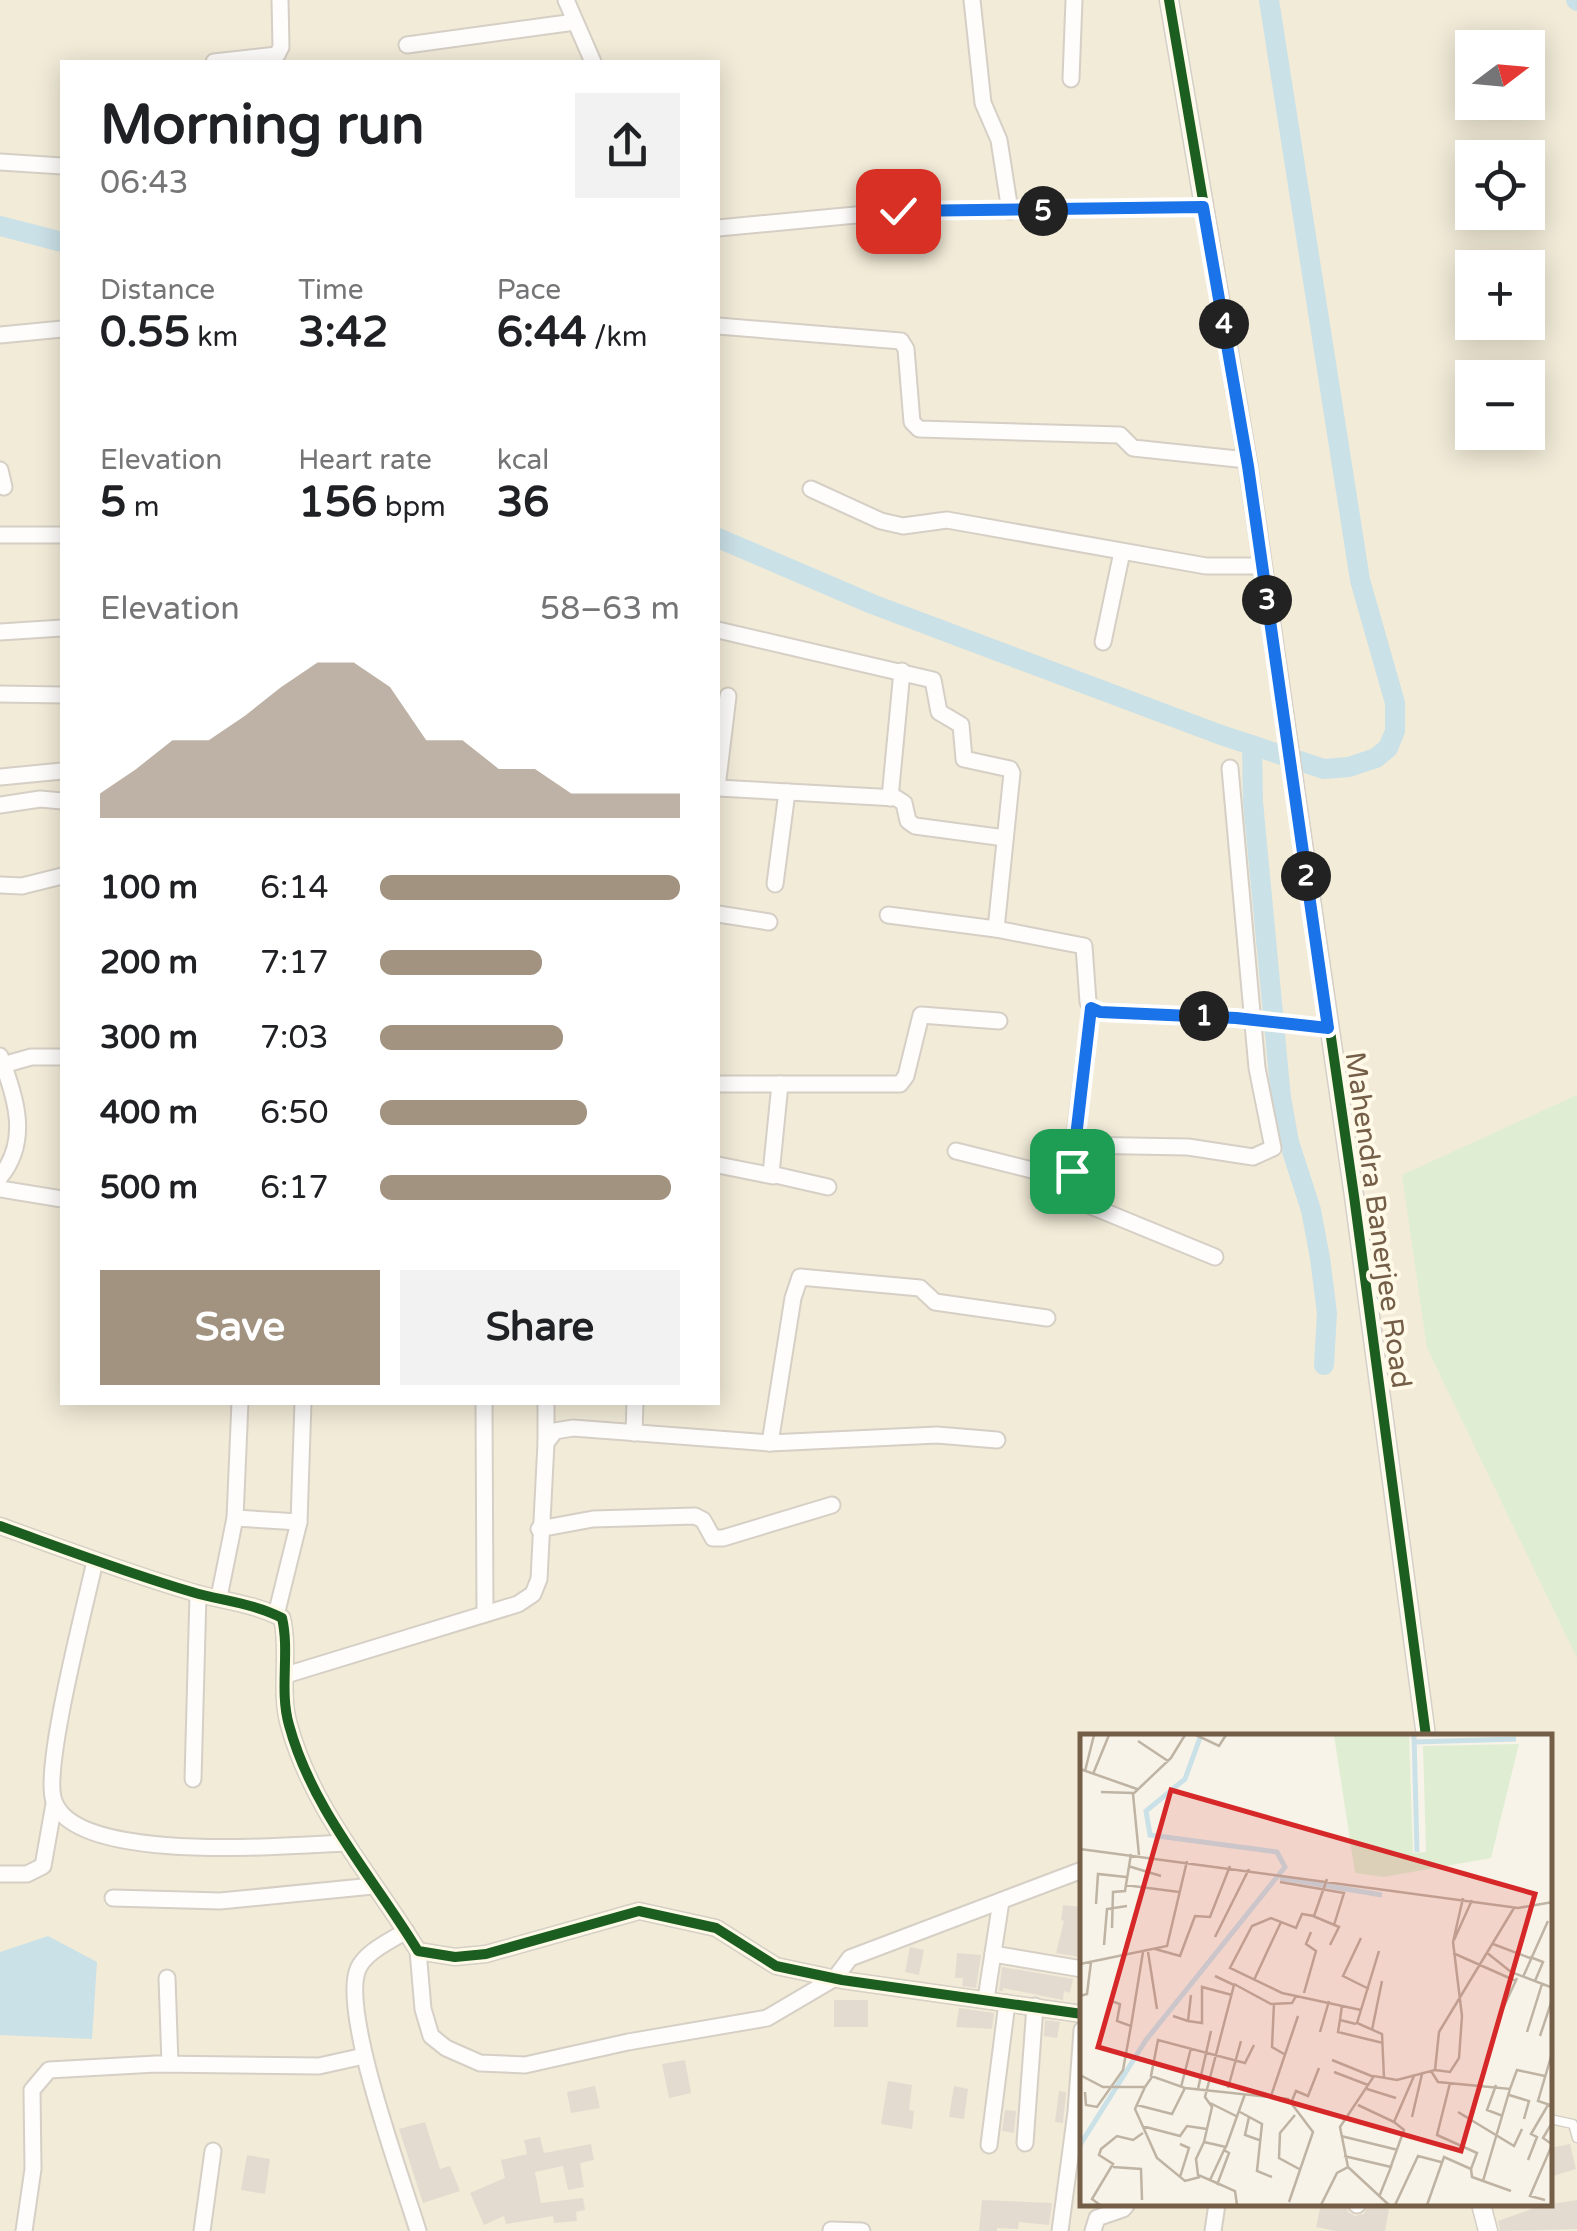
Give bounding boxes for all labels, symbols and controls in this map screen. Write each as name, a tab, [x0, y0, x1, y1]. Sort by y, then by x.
north arrow	[1455, 30, 1545, 120]
map controls	[1455, 30, 1545, 450]
text: Morning run	[100, 93, 425, 159]
button: share	[575, 93, 680, 198]
button: locate	[1455, 140, 1545, 230]
text: 06:43	[100, 164, 189, 202]
pin	[856, 169, 941, 254]
icon: check	[871, 184, 926, 239]
pin: 5	[1018, 186, 1068, 236]
text: 5	[1034, 194, 1052, 228]
button: +	[1455, 250, 1545, 340]
text: Distance	[100, 273, 215, 307]
text: Time	[298, 273, 364, 307]
text: Pace	[497, 273, 561, 307]
pin: 4	[1199, 299, 1249, 349]
text: 0.55	[100, 307, 190, 358]
text: 3:42	[298, 307, 388, 358]
text: 6:44	[497, 307, 587, 358]
text: 4	[1215, 307, 1233, 341]
text: km	[190, 320, 238, 354]
text: /km	[587, 320, 647, 354]
button: −	[1455, 360, 1545, 450]
text: Elevation	[100, 443, 222, 477]
text: Heart rate	[298, 443, 432, 477]
text: kcal	[497, 443, 549, 477]
text: 5	[100, 477, 126, 528]
text: 156	[298, 477, 377, 528]
text: 36	[497, 477, 549, 528]
text: m	[126, 490, 159, 524]
text: bpm	[377, 490, 446, 524]
pin: 3	[1242, 575, 1292, 625]
text: 3	[1258, 583, 1276, 617]
text: Elevation	[100, 590, 240, 628]
text: 58–63 m	[540, 590, 680, 628]
pin: 2	[1281, 851, 1331, 901]
text: 2	[1297, 859, 1315, 893]
text: 100 m	[100, 869, 198, 907]
text: 6:14	[260, 869, 329, 907]
text: 200 m	[100, 944, 198, 982]
text: 7:17	[260, 944, 329, 982]
pin: 1	[1179, 991, 1229, 1041]
text: 1	[1195, 999, 1213, 1033]
text: 300 m	[100, 1019, 198, 1057]
text: 7:03	[260, 1019, 329, 1057]
street label: Mahendra Banerjee Road	[1338, 1050, 1418, 1390]
text: 400 m	[100, 1094, 198, 1132]
text: 6:50	[260, 1094, 329, 1132]
pin	[1030, 1129, 1115, 1214]
icon: arrive	[1045, 1144, 1100, 1199]
text: 500 m	[100, 1169, 198, 1207]
text: 6:17	[260, 1169, 329, 1207]
button: Save	[100, 1270, 380, 1385]
button: Share	[400, 1270, 680, 1385]
inset map	[1080, 1734, 1552, 2206]

